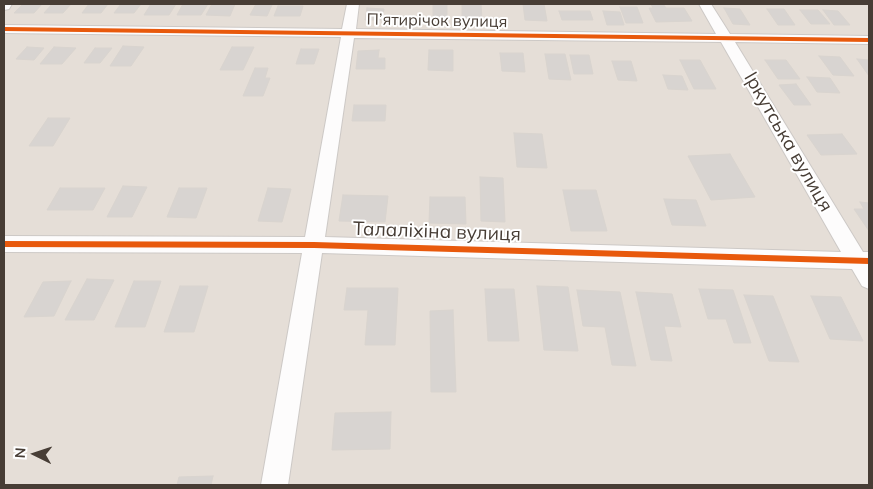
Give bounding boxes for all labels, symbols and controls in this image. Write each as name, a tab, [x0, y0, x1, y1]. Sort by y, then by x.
street label: П’ятирічок вулиця	[366, 10, 508, 32]
street label: Іркутська вулиця	[739, 68, 837, 216]
street label: Талаліхіна вулиця	[353, 218, 521, 246]
north arrow	[10, 429, 60, 479]
text: N	[11, 447, 29, 459]

